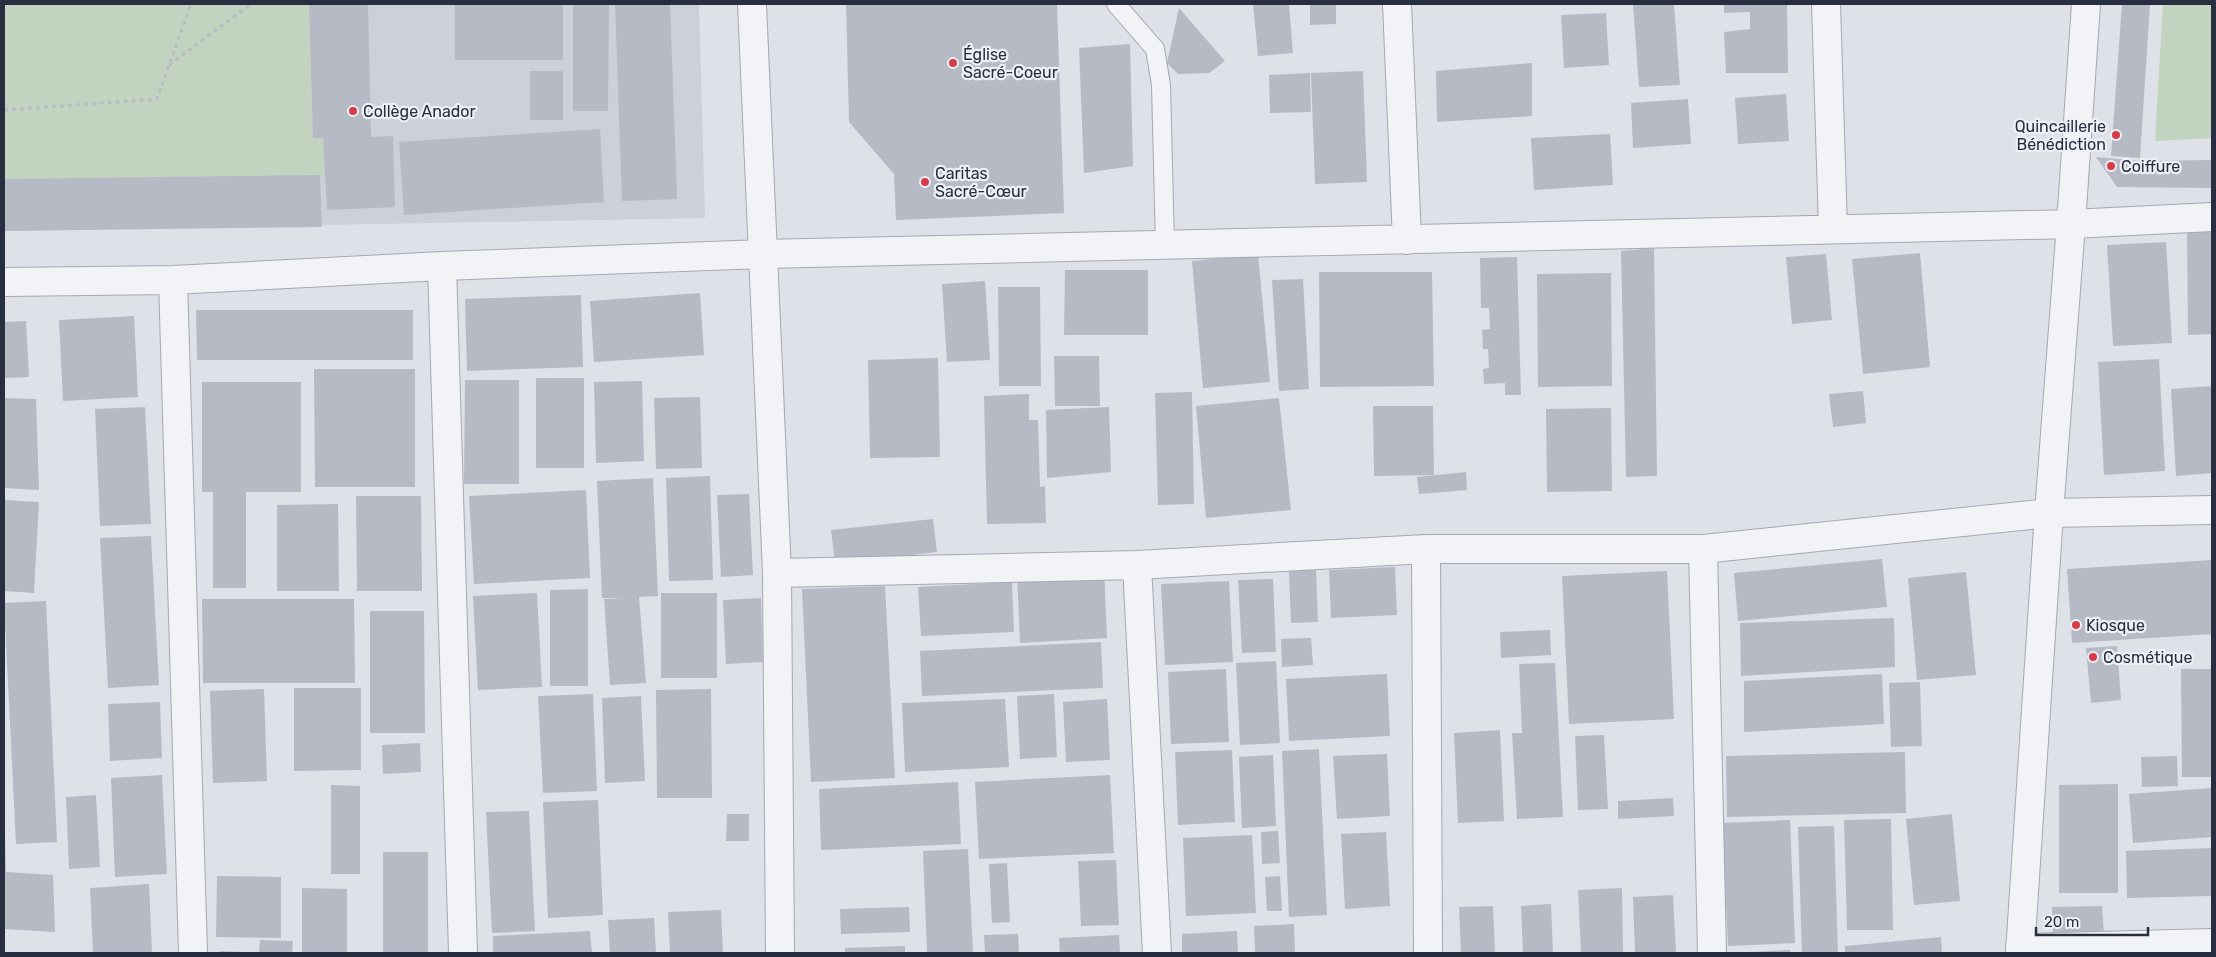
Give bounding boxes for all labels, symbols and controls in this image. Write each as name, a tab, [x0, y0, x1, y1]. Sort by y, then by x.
place label: Église Sacré-Coeur	[963, 45, 1058, 82]
marker: Église Sacré-Coeur	[947, 57, 959, 69]
place label: Collège Anador	[363, 102, 476, 121]
marker: Collège Anador	[347, 105, 359, 117]
place label: Quincaillerie Bénédiction	[2015, 117, 2106, 154]
marker: Quincaillerie Bénédiction	[2110, 129, 2122, 141]
place label: Coiffure	[2121, 157, 2180, 176]
marker: Coiffure	[2105, 160, 2117, 172]
place label: Caritas Sacré-Cœur	[935, 164, 1027, 201]
marker: Caritas Sacré-Cœur	[919, 176, 931, 188]
place label: Kiosque	[2086, 616, 2145, 635]
marker: Kiosque	[2070, 619, 2082, 631]
place label: Cosmétique	[2103, 648, 2192, 667]
marker: Cosmétique	[2087, 651, 2099, 663]
scale bar	[2036, 904, 2148, 936]
text: 20 m	[2044, 913, 2079, 931]

